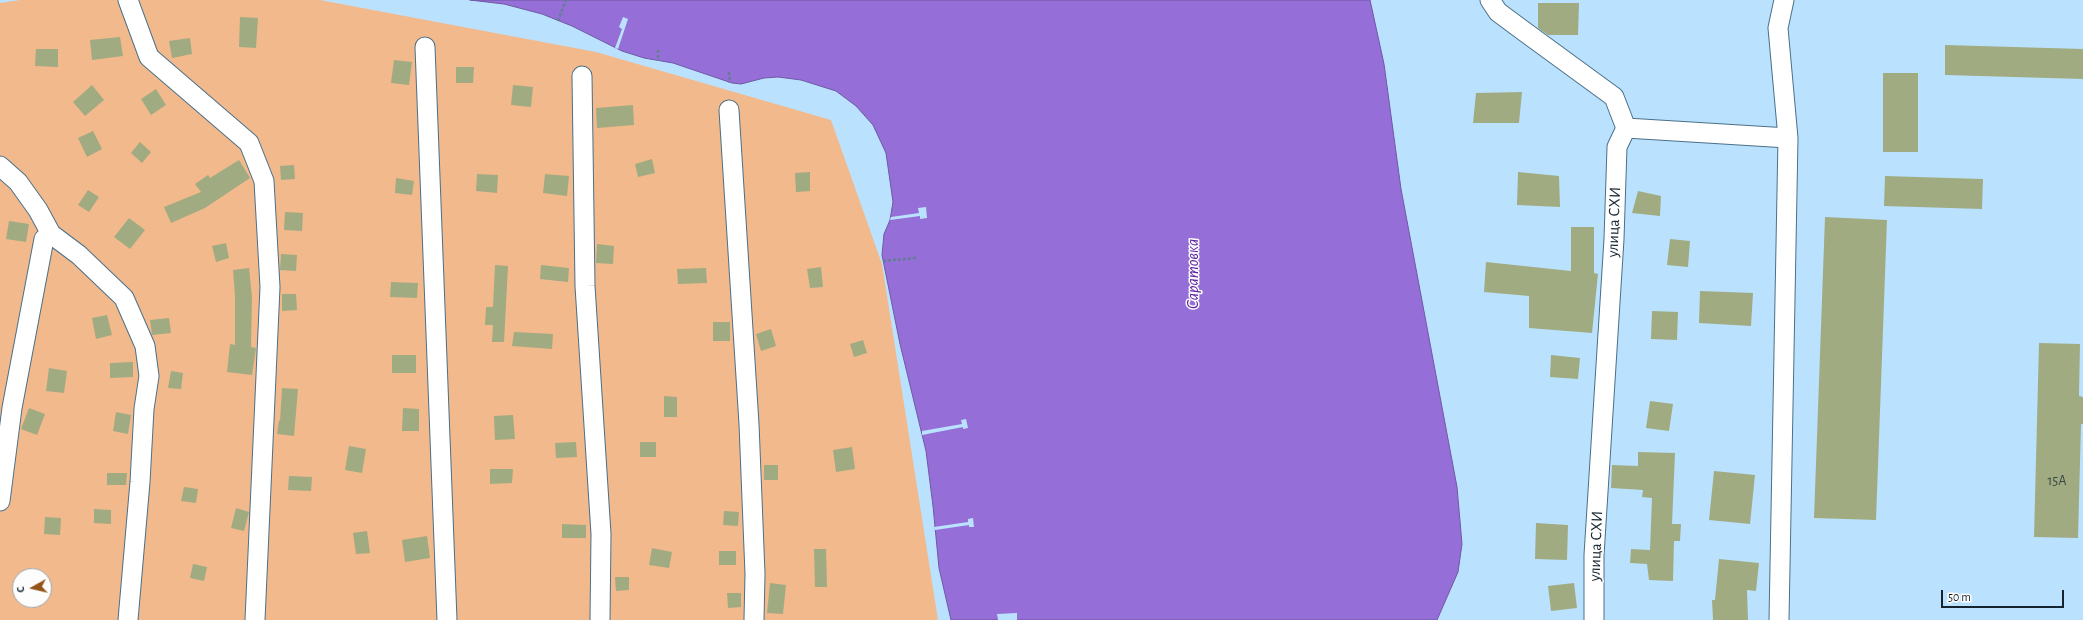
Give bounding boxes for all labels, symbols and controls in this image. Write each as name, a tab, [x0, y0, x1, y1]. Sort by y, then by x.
street label: улица СХИ	[1603, 186, 1625, 258]
water label: Саратовка	[1183, 239, 1203, 309]
house number: 15А	[2048, 473, 2066, 489]
street label: улица СХИ	[1585, 510, 1607, 582]
north arrow	[12, 568, 52, 608]
scale bar	[1943, 582, 2066, 608]
text: С	[15, 586, 26, 593]
text: 50 m	[1948, 591, 1971, 603]

